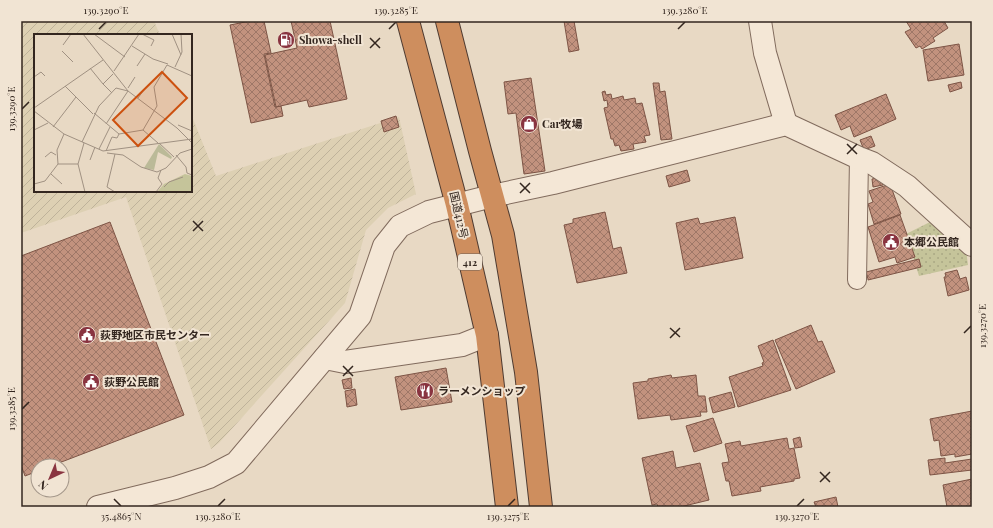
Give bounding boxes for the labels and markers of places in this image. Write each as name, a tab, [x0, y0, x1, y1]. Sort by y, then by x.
fuel station icon: Showa-shell	[276, 30, 296, 50]
place label: Showa-shell	[299, 32, 362, 47]
shop icon: Car牧場	[519, 114, 539, 134]
place label: Car牧場	[542, 116, 583, 131]
public building icon: 本郷公民館	[881, 232, 901, 252]
place label: 本郷公民館	[904, 234, 959, 249]
public building icon: 荻野地区市民センター	[77, 325, 97, 345]
place label: 荻野地区市民センター	[100, 327, 210, 342]
public building icon: 荻野公民館	[81, 372, 101, 392]
place label: 荻野公民館	[104, 374, 159, 389]
restaurant icon: ラーメンショップ	[415, 381, 435, 401]
place label: ラーメンショップ	[438, 383, 526, 398]

